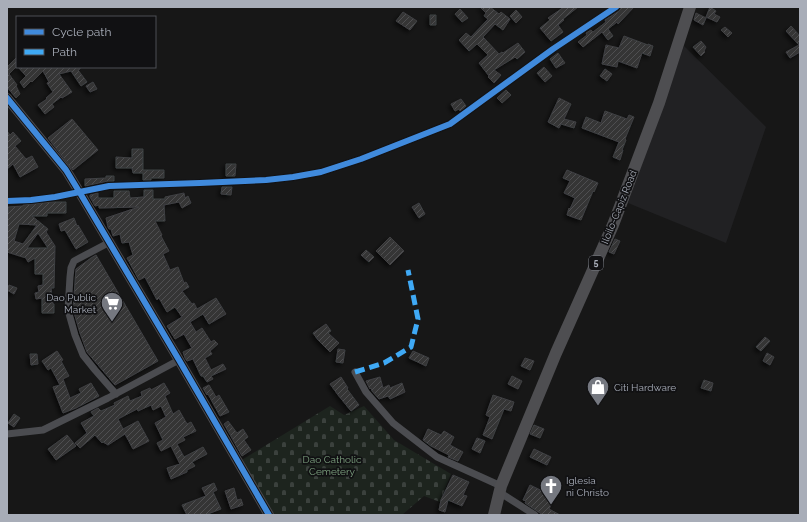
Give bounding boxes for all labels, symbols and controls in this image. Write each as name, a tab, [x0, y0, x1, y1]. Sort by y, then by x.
legend	[16, 16, 156, 68]
text: Cycle path	[52, 25, 111, 39]
text: Path	[52, 45, 77, 59]
street label: Iloilo-Capiz Road	[599, 169, 639, 245]
road number: 5	[589, 256, 603, 270]
supermarket icon: Dao Public Market	[99, 290, 125, 323]
place label: Dao Public Market	[46, 292, 97, 315]
shop icon: Citi Hardware	[585, 374, 611, 407]
place label: Citi Hardware	[614, 382, 676, 393]
park label: Dao Catholic Cemetery	[303, 454, 362, 477]
church icon: Iglesia ni Christo	[538, 473, 564, 506]
place label: Iglesia ni Christo	[566, 475, 609, 498]

